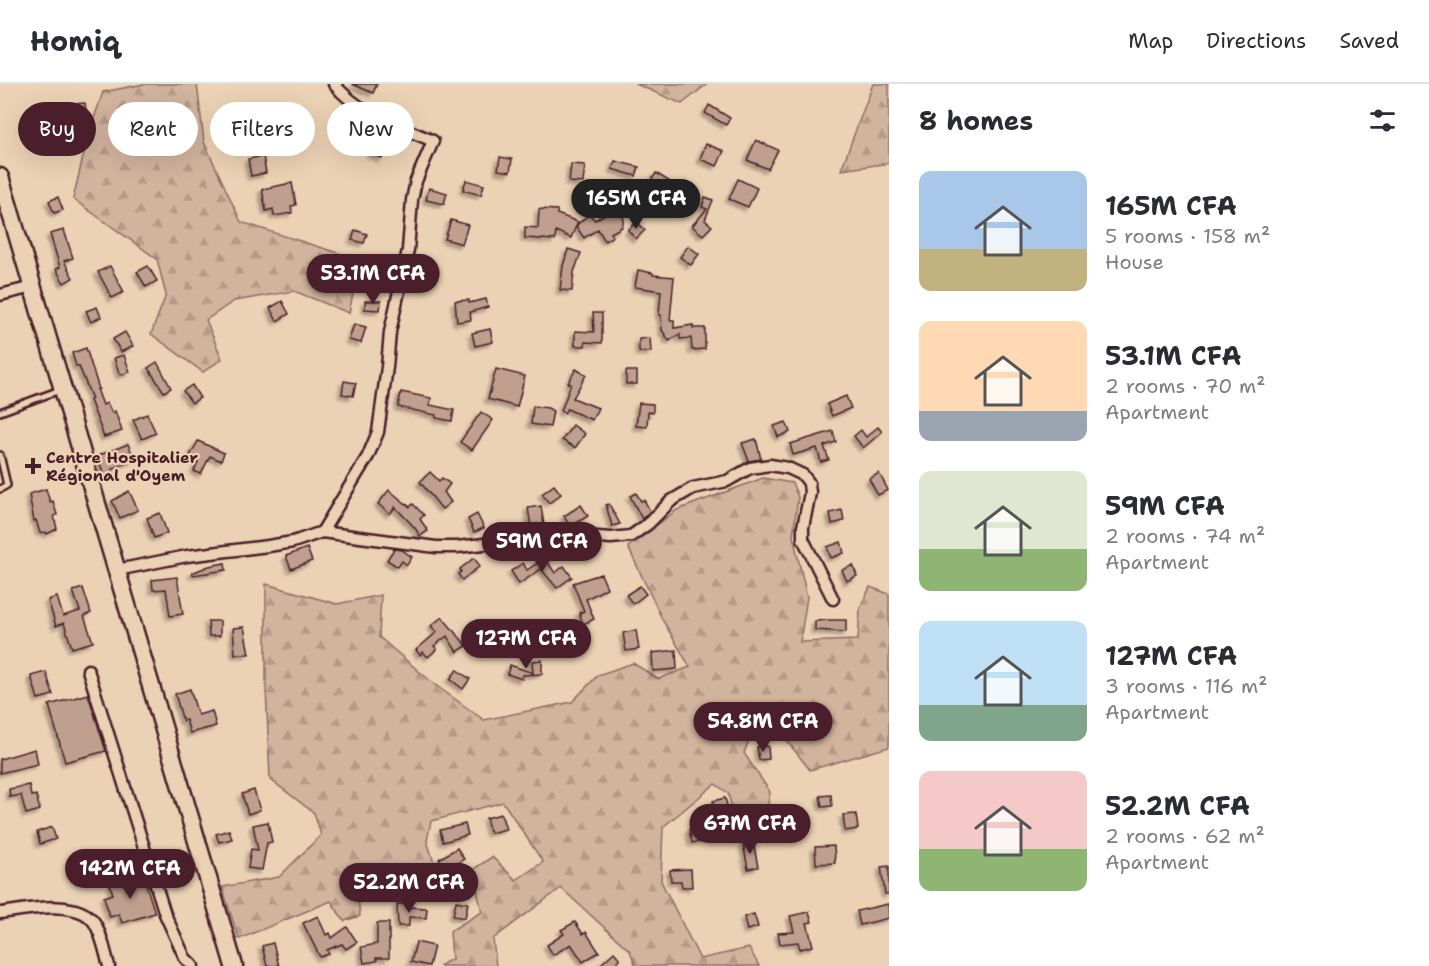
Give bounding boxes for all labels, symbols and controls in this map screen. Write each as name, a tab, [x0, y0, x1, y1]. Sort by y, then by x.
text: Homiq	[30, 22, 120, 60]
text: Map	[1128, 27, 1173, 55]
text: Directions	[1206, 27, 1306, 55]
text: Saved	[1339, 27, 1399, 55]
chip: Buy	[18, 102, 96, 156]
chip: Rent	[108, 102, 198, 156]
chip: Filters	[210, 102, 315, 156]
chip: New	[327, 102, 414, 156]
text: 8 homes	[919, 103, 1033, 138]
icon: filters	[1366, 104, 1399, 137]
pin: 165M CFA	[574, 179, 698, 230]
text: 165M CFA	[585, 185, 687, 211]
text: 165M CFA	[1105, 188, 1237, 223]
icon: home	[967, 195, 1039, 267]
text: 5 rooms · 158 m²	[1105, 223, 1270, 249]
text: House	[1105, 249, 1164, 275]
pin: 53.1M CFA	[304, 254, 442, 305]
text: 53.1M CFA	[321, 260, 425, 286]
text: 53.1M CFA	[1105, 338, 1241, 373]
icon: home	[967, 345, 1039, 417]
text: 2 rooms · 70 m²	[1105, 373, 1266, 399]
text: Apartment	[1105, 399, 1209, 425]
place label: Centre Hospitalier Régional d'Oyem	[46, 447, 198, 486]
marker: Centre Hospitalier Régional d'Oyem	[24, 457, 42, 475]
text: 59M CFA	[1105, 488, 1225, 523]
icon: home	[967, 495, 1039, 567]
pin: 59M CFA	[487, 522, 597, 573]
text: 2 rooms · 74 m²	[1105, 523, 1265, 549]
text: 59M CFA	[496, 528, 588, 554]
text: Apartment	[1105, 549, 1209, 575]
pin: 127M CFA	[464, 619, 588, 670]
text: 127M CFA	[475, 625, 577, 651]
text: 127M CFA	[1105, 638, 1237, 673]
icon: home	[967, 645, 1039, 717]
text: 3 rooms · 116 m²	[1105, 673, 1267, 699]
text: Apartment	[1105, 699, 1209, 725]
pin: 54.8M CFA	[694, 702, 832, 753]
text: 54.8M CFA	[708, 708, 819, 734]
text: 52.2M CFA	[1105, 788, 1250, 823]
icon: home	[967, 795, 1039, 867]
pin: 67M CFA	[695, 804, 805, 855]
text: 67M CFA	[704, 810, 796, 836]
text: 2 rooms · 62 m²	[1105, 823, 1265, 849]
pin: 142M CFA	[68, 849, 192, 900]
text: Apartment	[1105, 849, 1209, 875]
text: 142M CFA	[79, 855, 181, 881]
pin: 52.2M CFA	[340, 863, 478, 914]
text: 52.2M CFA	[353, 869, 465, 895]

